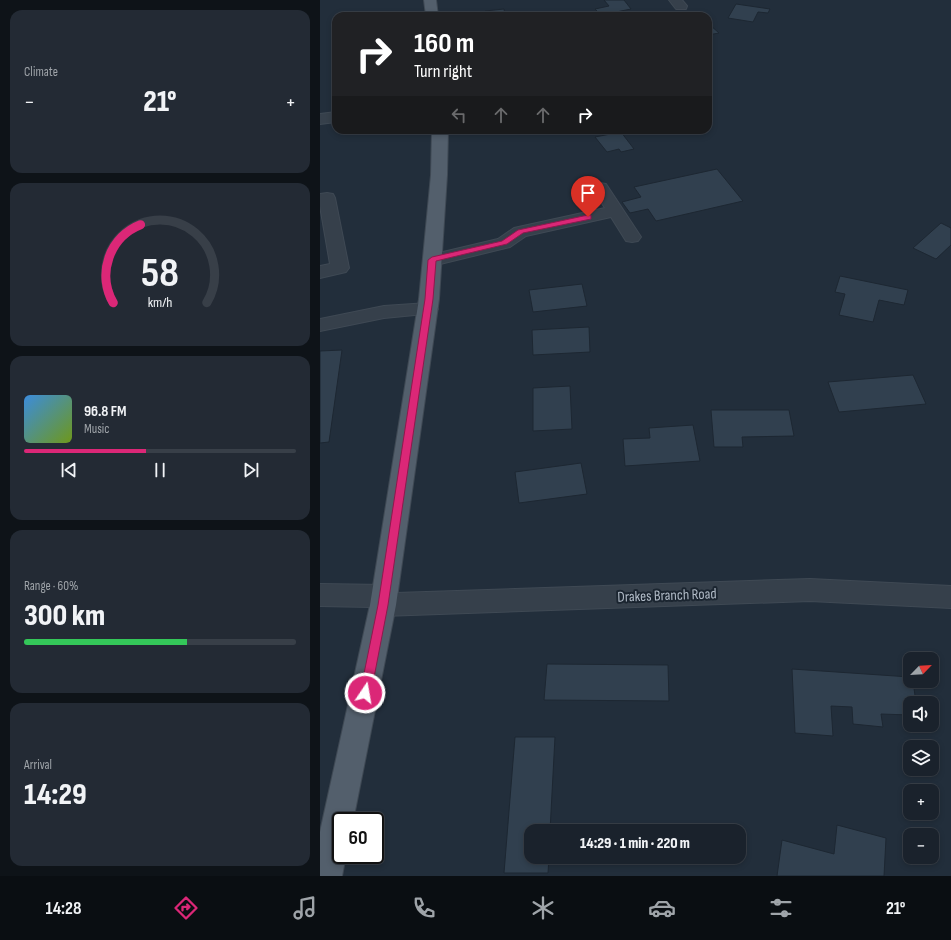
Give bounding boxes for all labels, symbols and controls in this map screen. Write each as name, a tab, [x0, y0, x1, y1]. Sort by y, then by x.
text: 160 m	[414, 27, 474, 60]
icon: right	[348, 28, 400, 80]
text: Turn right	[414, 61, 472, 82]
text: Climate	[24, 64, 58, 80]
text: 21°	[143, 84, 177, 120]
text: −	[24, 89, 35, 116]
text: +	[285, 89, 296, 116]
icon: left	[448, 104, 470, 126]
icon: ahead	[490, 104, 512, 126]
icon: ahead	[532, 104, 554, 126]
icon: right	[574, 104, 596, 126]
pin	[571, 176, 605, 217]
icon: arrive	[577, 182, 599, 204]
text: 58	[141, 249, 179, 298]
text: km/h	[148, 293, 172, 310]
text: 96.8 FM	[84, 402, 127, 421]
text: Music	[84, 421, 109, 437]
icon: previous	[58, 459, 80, 481]
icon: pause	[149, 459, 171, 481]
icon: next	[240, 459, 262, 481]
text: Range · 60%	[24, 578, 78, 594]
street label: Drakes Branch Road	[617, 584, 717, 607]
text: 300 km	[24, 598, 105, 634]
north arrow	[903, 652, 939, 688]
map controls	[903, 652, 939, 864]
position arrow	[344, 672, 386, 714]
button: sound	[903, 696, 939, 732]
button: layers	[903, 740, 939, 776]
text: Arrival	[24, 757, 52, 773]
text: 14:29	[24, 777, 87, 813]
button: +	[903, 784, 939, 820]
speed limit sign: 60	[332, 812, 384, 864]
button: −	[903, 828, 939, 864]
text: 14:29 · 1 min · 220 m	[580, 834, 690, 853]
icon: directions	[172, 894, 200, 922]
icon: music	[291, 894, 319, 922]
icon: phone	[410, 894, 438, 922]
icon: climate	[529, 894, 557, 922]
icon: car	[648, 894, 676, 922]
icon: filters	[767, 894, 795, 922]
text: 14:28	[45, 898, 81, 919]
text: 21°	[886, 898, 905, 919]

